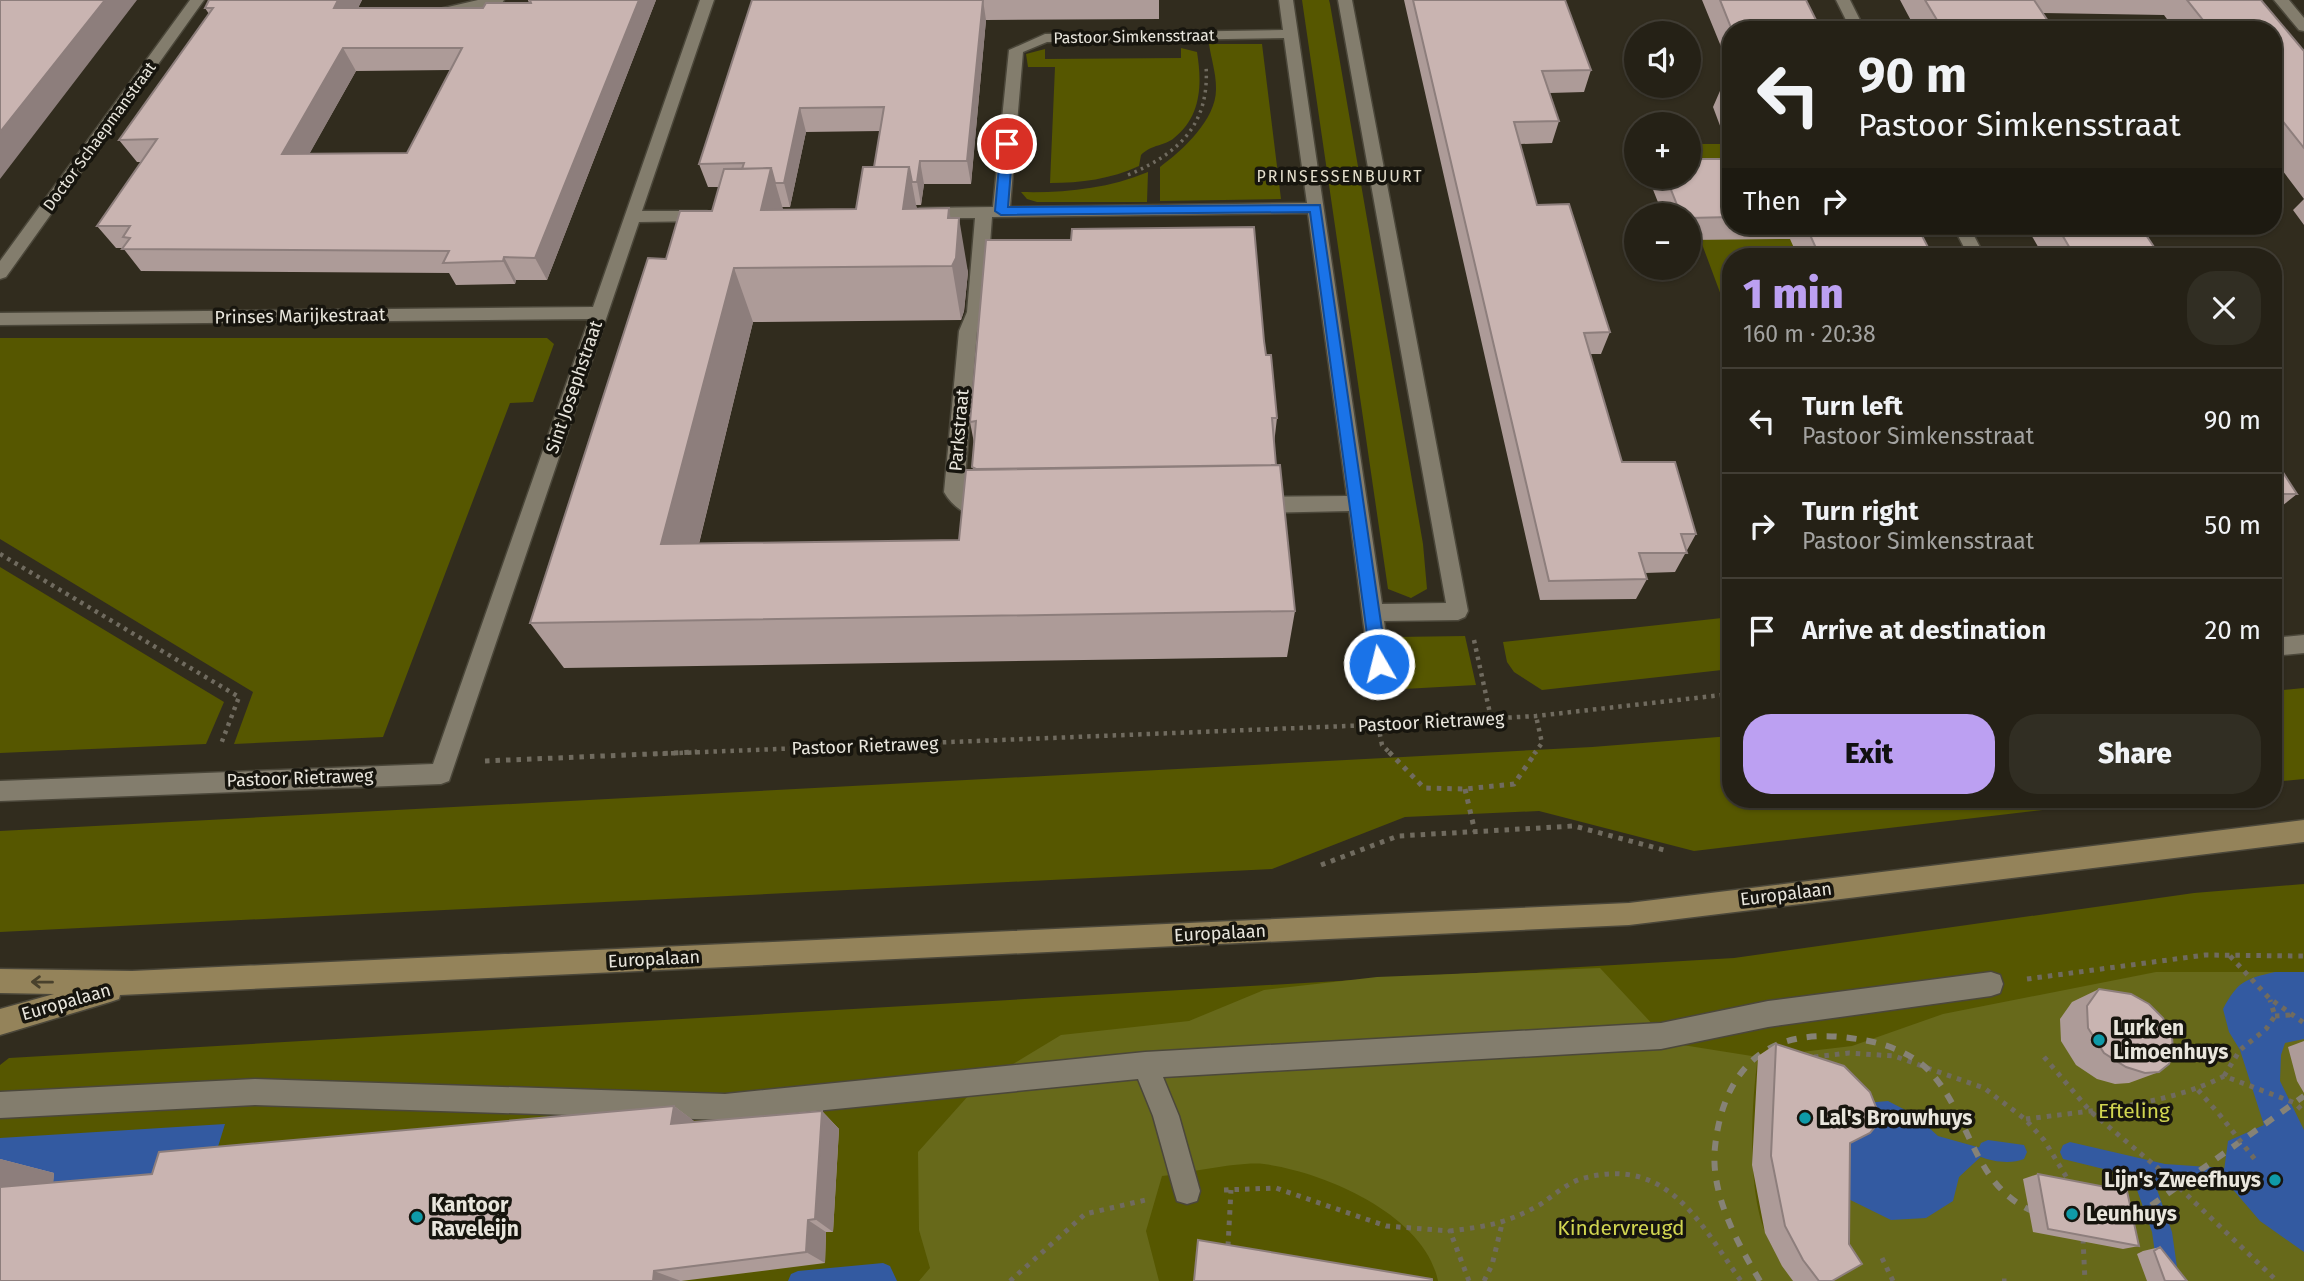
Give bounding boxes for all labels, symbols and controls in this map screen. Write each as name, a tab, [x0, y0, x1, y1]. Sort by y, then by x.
map controls	[1624, 21, 1701, 280]
button: sound	[1624, 21, 1701, 98]
street label: Pastoor Simkensstraat	[1053, 26, 1215, 47]
text: 90 m	[1858, 46, 1967, 105]
icon: left	[1743, 49, 1834, 140]
street label: Doctor Schaepmanstraat	[39, 58, 160, 214]
text: Pastoor Simkensstraat	[1858, 106, 2181, 144]
button: +	[1624, 112, 1701, 189]
pin	[977, 114, 1037, 174]
icon: arrive	[988, 125, 1026, 163]
district label: PRINSESSENBUURT	[1256, 167, 1424, 186]
icon: right	[1815, 182, 1853, 220]
text: Then	[1743, 186, 1801, 217]
button: −	[1624, 203, 1701, 280]
text: 1 min	[1743, 269, 1844, 319]
button: close	[2187, 271, 2261, 345]
street label: Prinses Marijkestraat	[214, 304, 386, 328]
street label: Sint Josephstraat	[541, 317, 607, 456]
text: 160 m · 20:38	[1743, 320, 1876, 348]
street label: Parkstraat	[944, 387, 974, 472]
text: Turn left	[1802, 391, 1903, 422]
icon: left	[1743, 402, 1781, 440]
text: 90 m	[2204, 405, 2261, 436]
text: Pastoor Simkensstraat	[1802, 422, 2034, 450]
text: Turn right	[1802, 496, 1919, 527]
icon: right	[1743, 507, 1781, 545]
text: 50 m	[2204, 510, 2261, 541]
text: Pastoor Simkensstraat	[1802, 527, 2034, 555]
icon: arrive	[1743, 612, 1781, 650]
text: Arrive at destination	[1802, 615, 2046, 646]
text: 20 m	[2204, 615, 2261, 646]
position arrow	[1342, 627, 1416, 701]
street label: Pastoor Rietraweg	[1357, 707, 1506, 737]
button: Exit	[1743, 714, 1995, 794]
button: Share	[2009, 714, 2261, 794]
street label: Pastoor Rietraweg	[791, 732, 939, 760]
street label: Pastoor Rietraweg	[226, 764, 374, 792]
street label: Europalaan	[1739, 877, 1833, 911]
street label: Europalaan	[1173, 920, 1267, 946]
street label: Europalaan	[607, 946, 701, 972]
one-way arrow	[30, 975, 53, 988]
street label: Europalaan	[19, 979, 113, 1025]
place label: Lurk en Limoenhuys	[2113, 1015, 2228, 1065]
marker: Lurk en Limoenhuys	[2091, 1032, 2107, 1048]
park label: Efteling	[2098, 1098, 2170, 1124]
place label: Lal's Brouwhuys	[1819, 1105, 1972, 1131]
marker: Lal's Brouwhuys	[1797, 1110, 1813, 1126]
place label: Lijn's Zweefhuys	[2104, 1167, 2261, 1193]
marker: Lijn's Zweefhuys	[2267, 1172, 2283, 1188]
place label: Kantoor Raveleijn	[431, 1192, 519, 1242]
place label: Leunhuys	[2086, 1201, 2177, 1227]
marker: Leunhuys	[2064, 1206, 2080, 1222]
marker: Kantoor Raveleijn	[409, 1209, 425, 1225]
park label: Kindervreugd	[1557, 1215, 1685, 1241]

